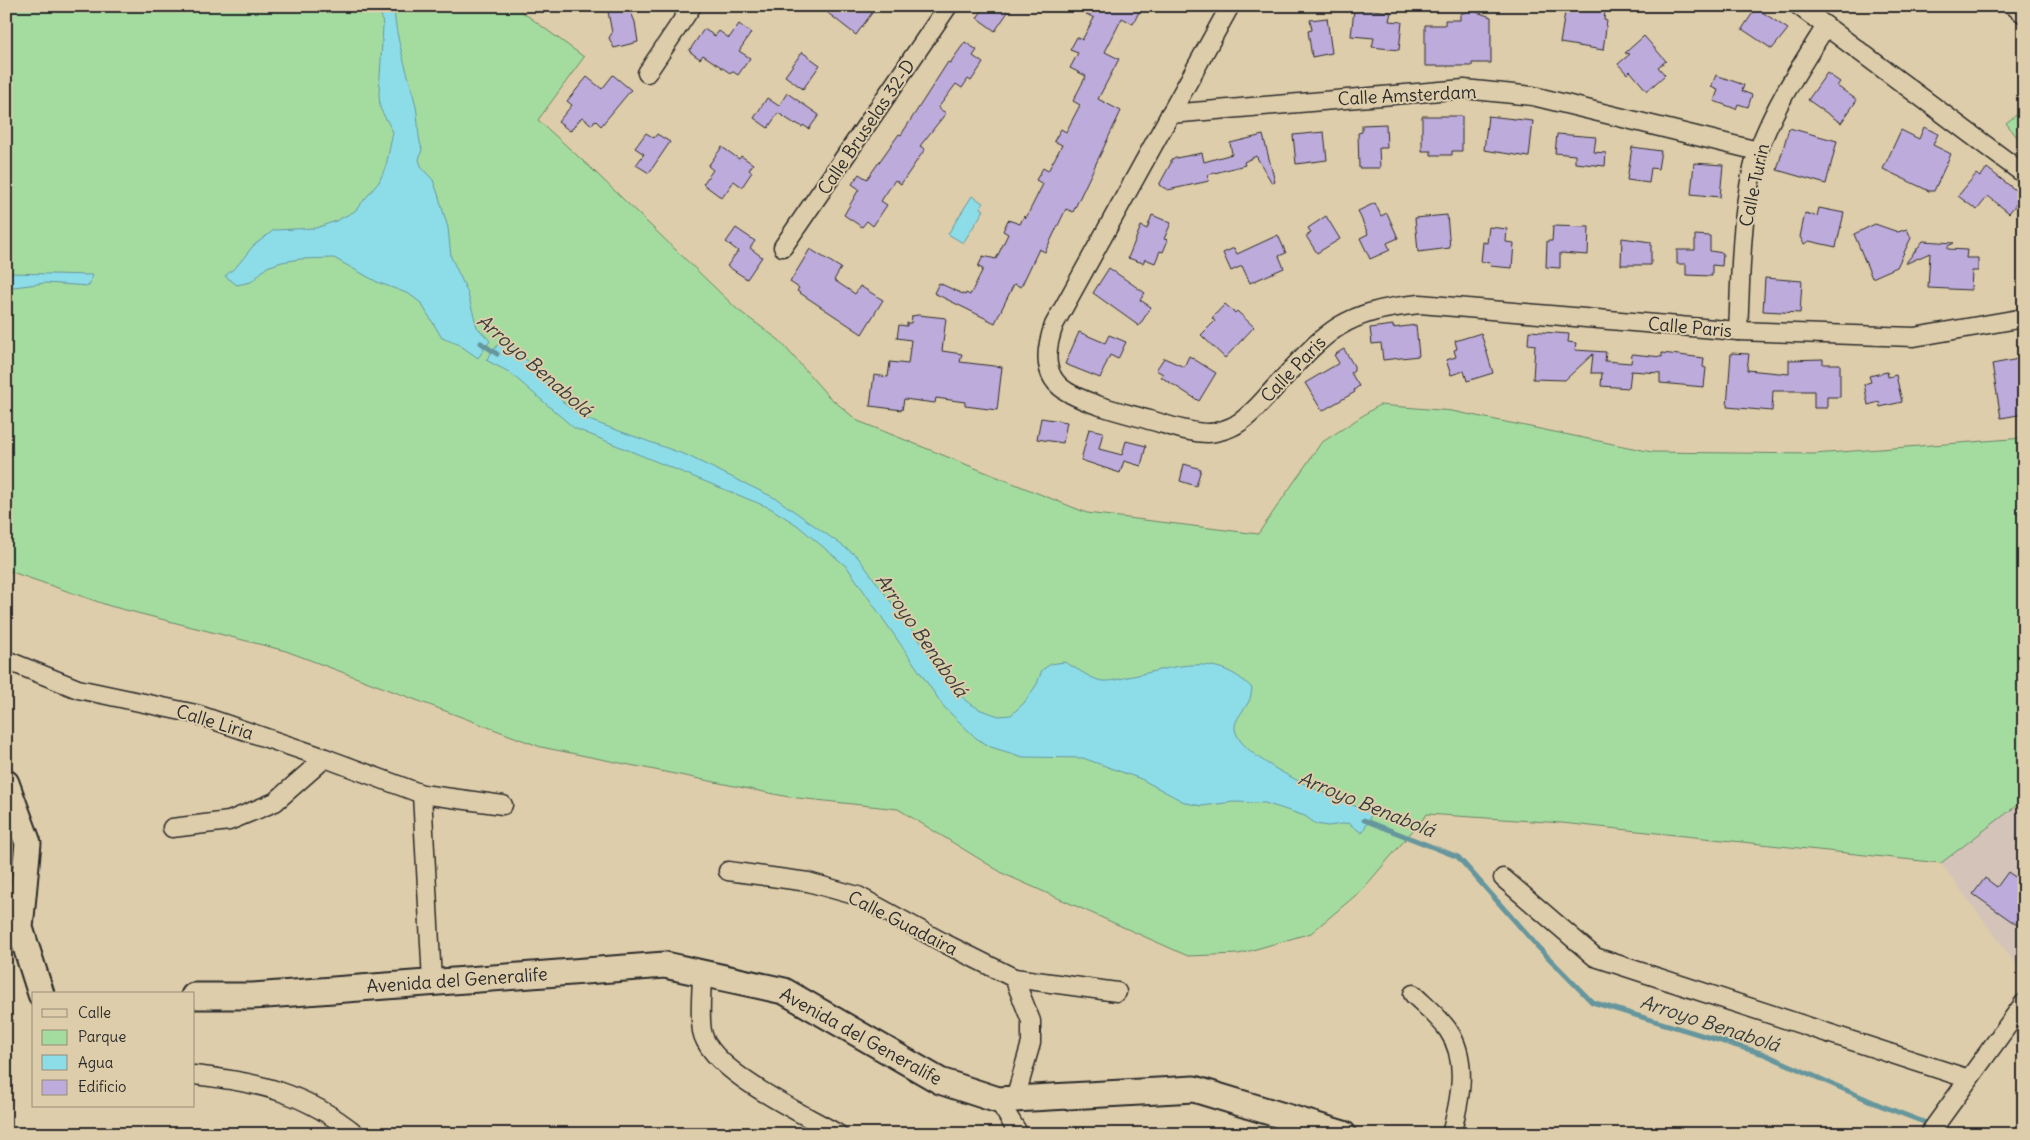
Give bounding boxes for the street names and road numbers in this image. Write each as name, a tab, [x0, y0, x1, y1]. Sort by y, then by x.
street label: Calle Bruselas 32-D	[812, 55, 920, 199]
street label: Calle Amsterdam	[1337, 80, 1477, 110]
street label: Calle Turin	[1734, 141, 1774, 229]
street label: Calle Paris	[1647, 312, 1733, 342]
street label: Calle Paris	[1255, 331, 1331, 407]
street label: Calle Liria	[174, 699, 256, 745]
street label: Calle Guadaira	[844, 886, 962, 960]
street label: Avenida del Generalife	[366, 962, 548, 998]
street label: Avenida del Generalife	[776, 982, 946, 1090]

